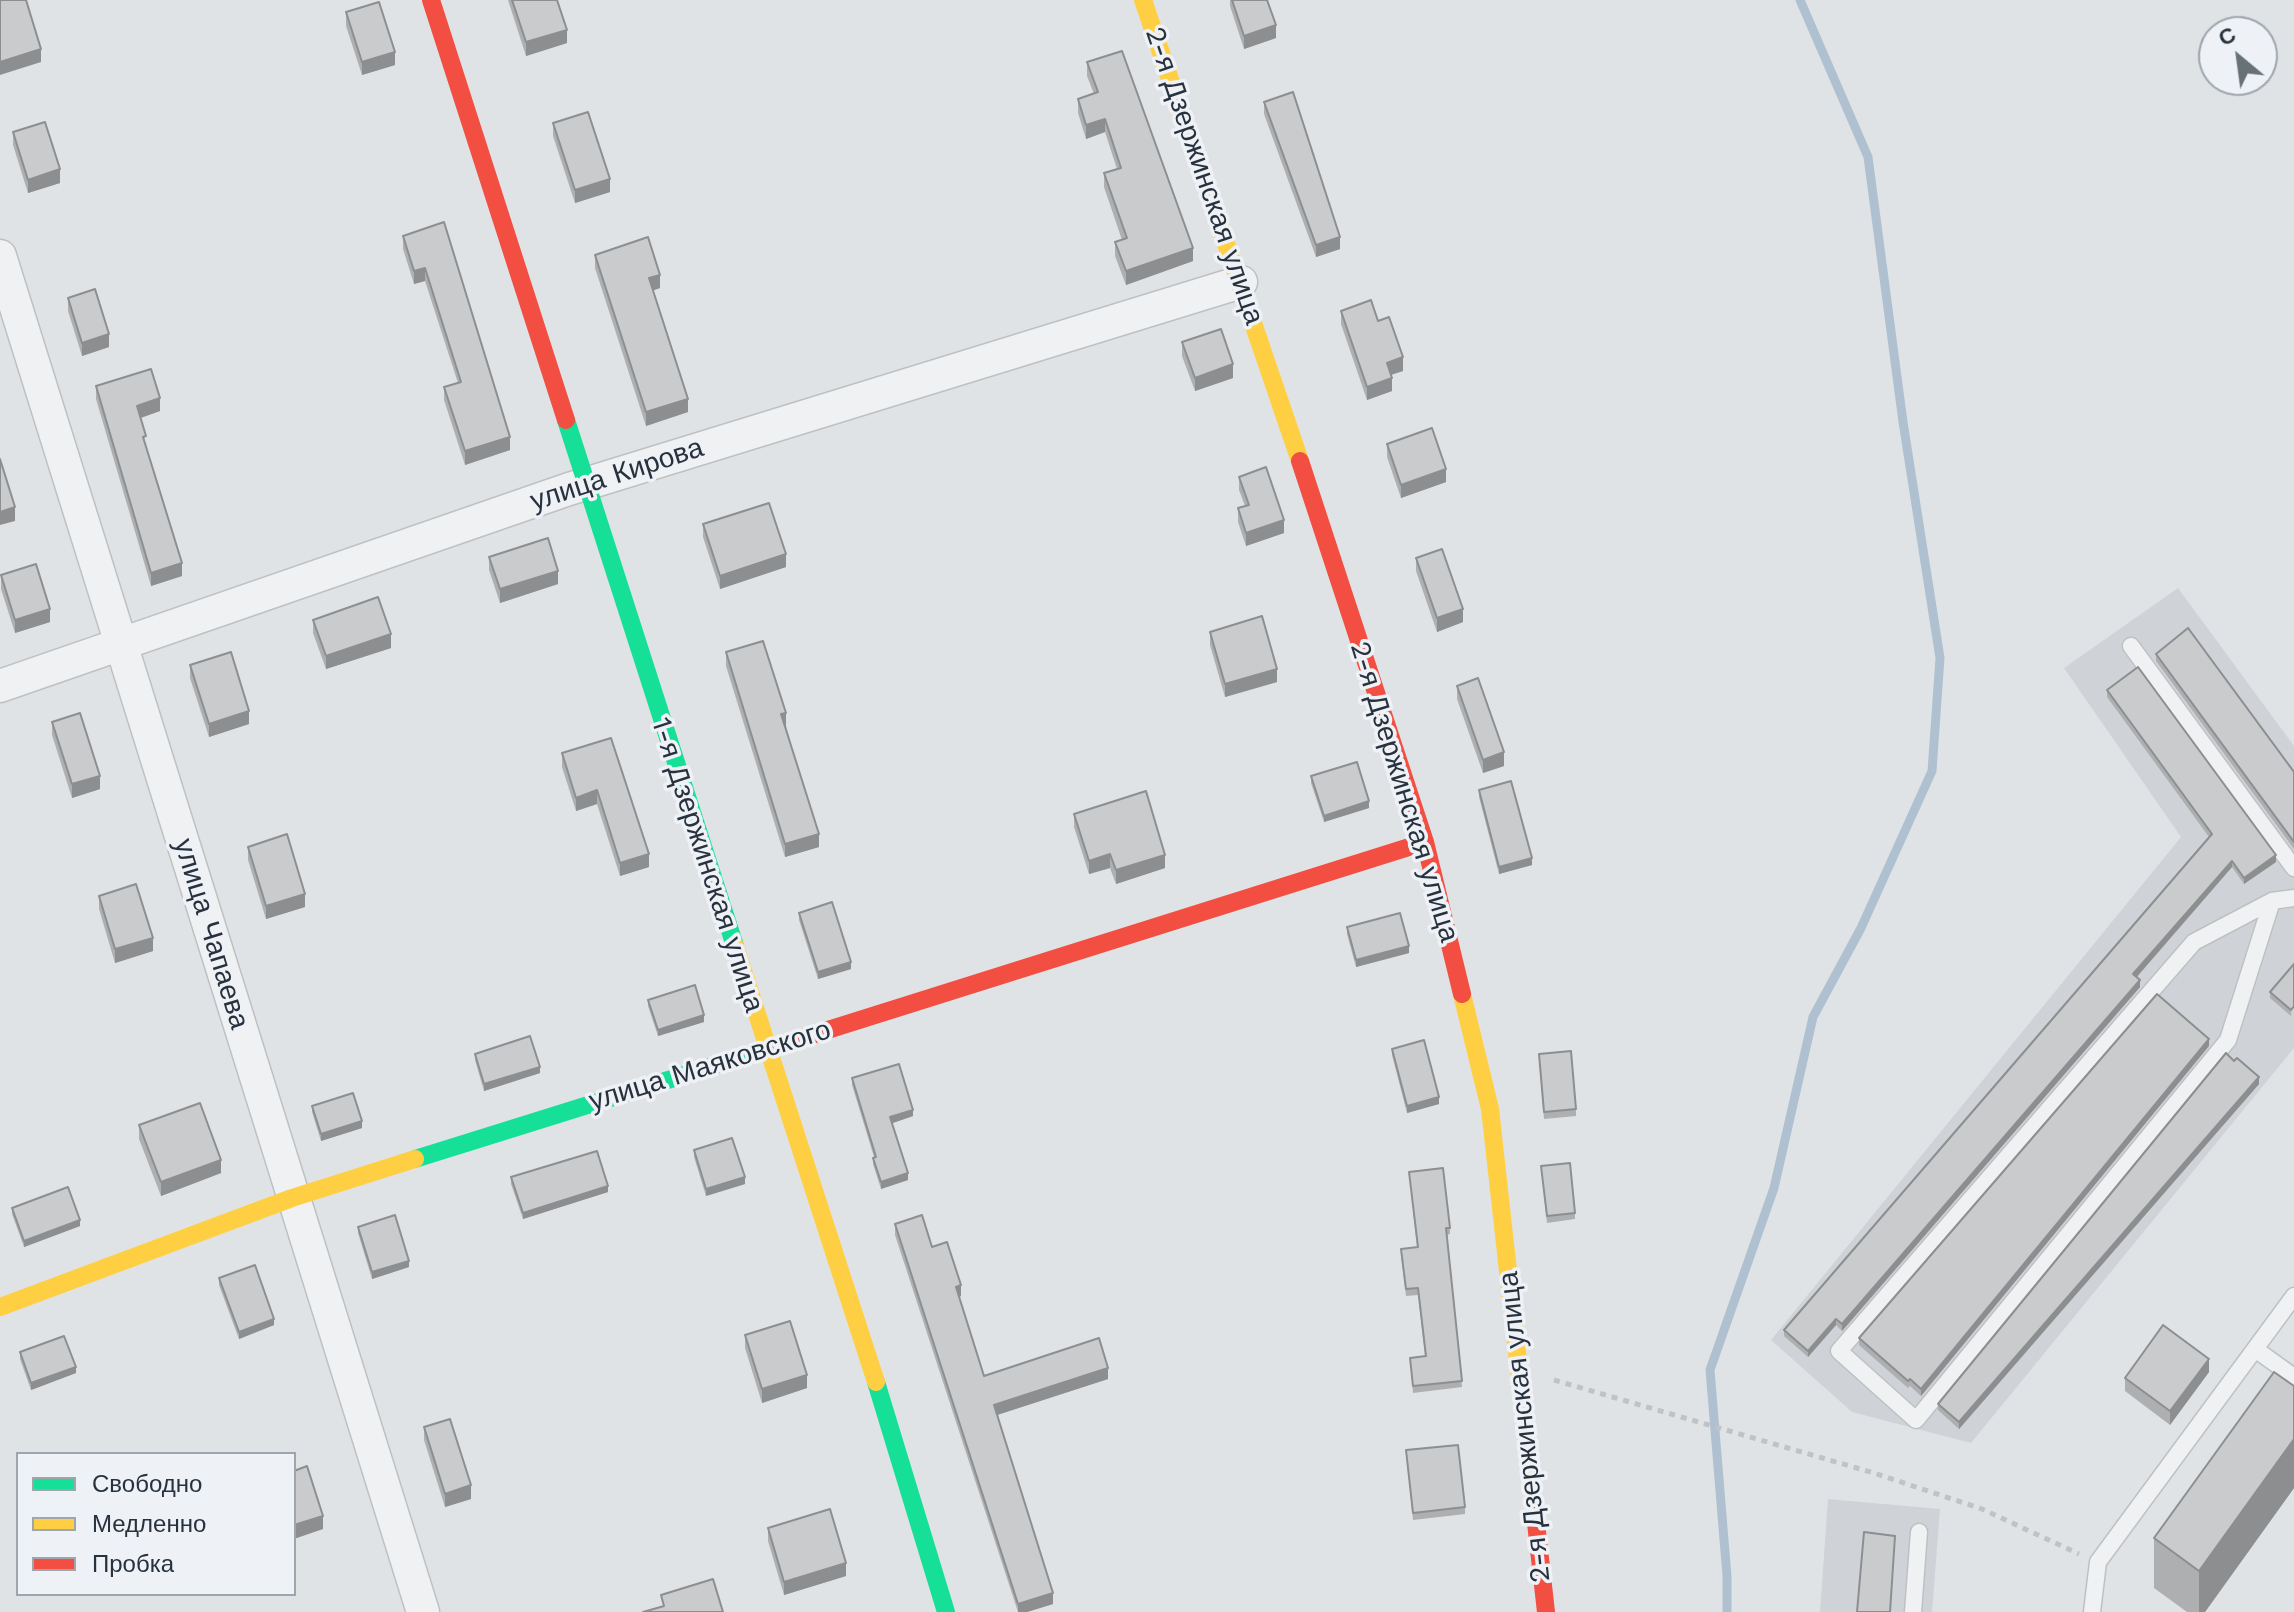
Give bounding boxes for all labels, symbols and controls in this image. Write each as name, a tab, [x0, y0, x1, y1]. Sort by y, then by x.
north arrow	[2198, 16, 2278, 96]
text: С	[2214, 22, 2240, 51]
street label: 2-я Дзержинская улица	[1137, 23, 1271, 329]
street label: улица Кирова	[526, 431, 708, 519]
street label: 2-я Дзержинская улица	[1342, 638, 1466, 946]
street label: 1-я Дзержинская улица	[644, 714, 770, 1016]
street label: улица Чапаева	[166, 835, 256, 1033]
street label: улица Маяковского	[585, 1013, 835, 1119]
street label: 2-я Дзержинская улица	[1492, 1270, 1558, 1584]
legend	[16, 1452, 296, 1596]
text: Свободно	[92, 1470, 202, 1498]
text: Медленно	[92, 1510, 206, 1538]
text: Пробка	[92, 1550, 174, 1578]

